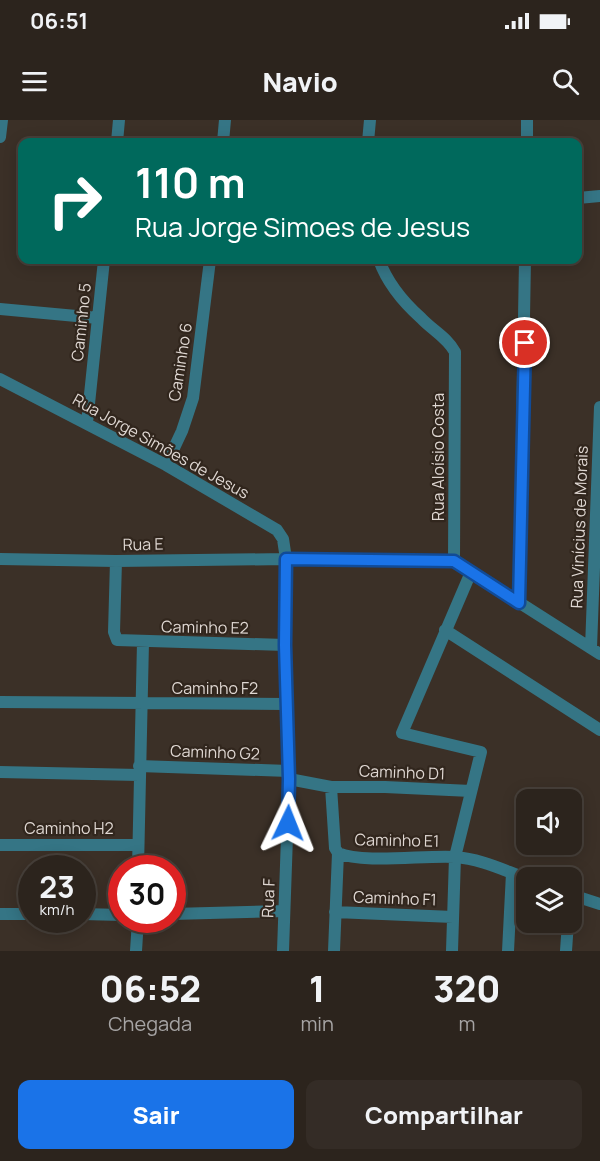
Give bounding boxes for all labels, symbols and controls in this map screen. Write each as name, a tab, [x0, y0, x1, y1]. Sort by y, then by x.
text: 06:51	[30, 6, 88, 36]
text: Navio	[262, 63, 338, 100]
icon: menu	[18, 65, 51, 98]
icon: search	[549, 65, 582, 98]
text: 110 m	[135, 153, 246, 211]
icon: right	[36, 162, 114, 240]
text: Rua Jorge Simoes de Jesus	[135, 208, 470, 245]
street label: Caminho 5	[66, 282, 96, 362]
pin	[499, 317, 550, 368]
street label: Caminho 6	[163, 321, 197, 403]
icon: arrive	[508, 326, 541, 359]
street label: Rua Jorge Simões de Jesus	[69, 388, 253, 504]
street label: Rua Aloísio Costa	[427, 393, 449, 521]
street label: Rua Vinícius de Morais	[565, 445, 593, 609]
street label: Rua E	[122, 533, 164, 555]
street label: Caminho E2	[161, 615, 249, 639]
street label: Caminho F2	[172, 677, 258, 699]
street label: Caminho G2	[170, 739, 260, 765]
street label: Caminho D1	[358, 760, 446, 784]
map controls	[516, 789, 582, 933]
button: sound	[516, 789, 582, 855]
position arrow	[256, 791, 320, 855]
street label: Caminho H2	[24, 817, 114, 839]
street label: Caminho E1	[354, 828, 440, 852]
speed limit sign: 30	[108, 855, 186, 933]
text: 23	[39, 866, 75, 907]
button: layers	[516, 867, 582, 933]
street label: Rua F	[256, 878, 280, 918]
street label: Caminho F1	[353, 886, 437, 910]
text: km/h	[40, 899, 74, 920]
text: 06:52	[99, 964, 201, 1013]
text: 1	[309, 964, 325, 1013]
text: 320	[433, 964, 501, 1013]
text: Chegada	[108, 1010, 192, 1037]
text: min	[300, 1010, 334, 1037]
text: m	[458, 1010, 475, 1037]
button: Sair	[18, 1080, 294, 1149]
button: Compartilhar	[306, 1080, 582, 1149]

